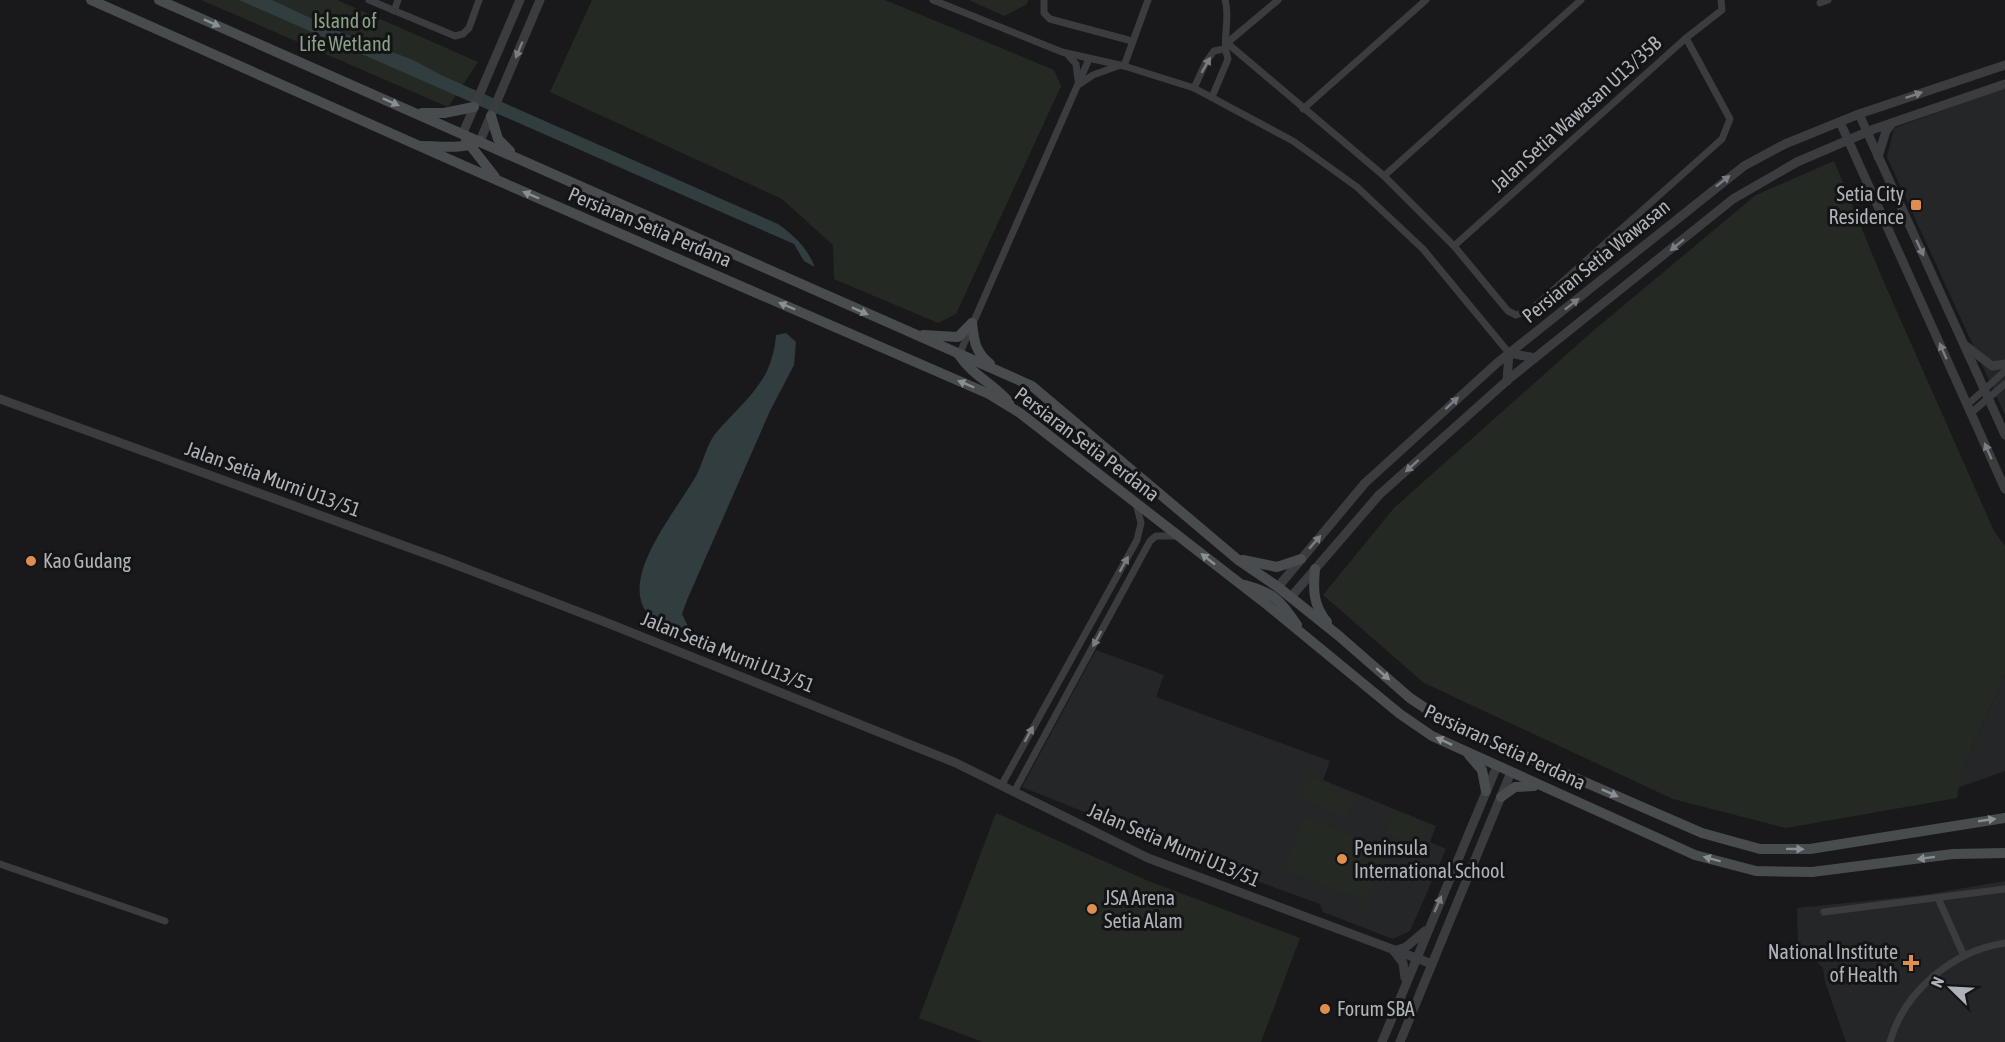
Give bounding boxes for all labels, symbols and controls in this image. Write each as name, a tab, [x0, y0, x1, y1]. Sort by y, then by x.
park label: Island of Life Wetland	[299, 9, 391, 55]
one-way arrow	[204, 19, 221, 28]
street label: Jalan Setia Wawasan U13/35B	[1486, 31, 1666, 196]
one-way arrow	[514, 41, 523, 59]
one-way arrow	[1200, 57, 1211, 73]
one-way arrow	[1905, 90, 1923, 100]
one-way arrow	[382, 97, 400, 107]
one-way arrow	[1716, 176, 1731, 188]
street label: Persiaran Setia Perdana	[565, 182, 735, 271]
place label: Setia City Residence	[1829, 182, 1904, 228]
one-way arrow	[522, 190, 540, 200]
street label: Persiaran Setia Wawasan	[1517, 194, 1674, 327]
marker: Setia City Residence	[1909, 198, 1923, 212]
one-way arrow	[1669, 238, 1685, 251]
one-way arrow	[1915, 240, 1924, 257]
one-way arrow	[1564, 298, 1579, 310]
one-way arrow	[779, 302, 796, 311]
one-way arrow	[851, 306, 868, 315]
one-way arrow	[1938, 342, 1948, 360]
one-way arrow	[957, 379, 975, 388]
street label: Persiaran Setia Perdana	[1010, 382, 1164, 505]
one-way arrow	[1445, 397, 1459, 411]
street label: Jalan Setia Murni U13/51	[182, 436, 364, 521]
one-way arrow	[1983, 442, 1993, 460]
one-way arrow	[1404, 459, 1419, 473]
one-way arrow	[1308, 535, 1321, 550]
place label: Kao Gudang	[43, 549, 132, 572]
marker: Kao Gudang	[24, 554, 38, 568]
one-way arrow	[1201, 554, 1216, 566]
one-way arrow	[1118, 555, 1128, 572]
street label: Jalan Setia Murni U13/51	[638, 606, 818, 697]
one-way arrow	[1092, 631, 1102, 648]
one-way arrow	[1375, 667, 1390, 680]
street label: Persiaran Setia Perdana	[1421, 699, 1589, 794]
one-way arrow	[1024, 725, 1034, 742]
one-way arrow	[1435, 737, 1452, 746]
one-way arrow	[1602, 788, 1619, 797]
street label: Jalan Setia Murni U13/51	[1085, 798, 1264, 891]
one-way arrow	[1978, 816, 1997, 825]
place label: Peninsula International School	[1354, 836, 1505, 882]
one-way arrow	[1785, 844, 1804, 854]
marker: Peninsula International School	[1335, 852, 1349, 866]
one-way arrow	[1916, 853, 1935, 862]
one-way arrow	[1703, 854, 1721, 864]
place label: JSA Arena Setia Alam	[1104, 886, 1183, 932]
one-way arrow	[1434, 895, 1443, 913]
marker: JSA Arena Setia Alam	[1085, 902, 1099, 916]
place label: National Institute of Health	[1768, 940, 1898, 986]
marker: National Institute of Health	[1902, 954, 1920, 972]
north arrow	[1921, 958, 1981, 1018]
text: N	[1927, 974, 1947, 990]
place label: Forum SBA	[1337, 997, 1415, 1020]
marker: Forum SBA	[1318, 1002, 1332, 1016]

